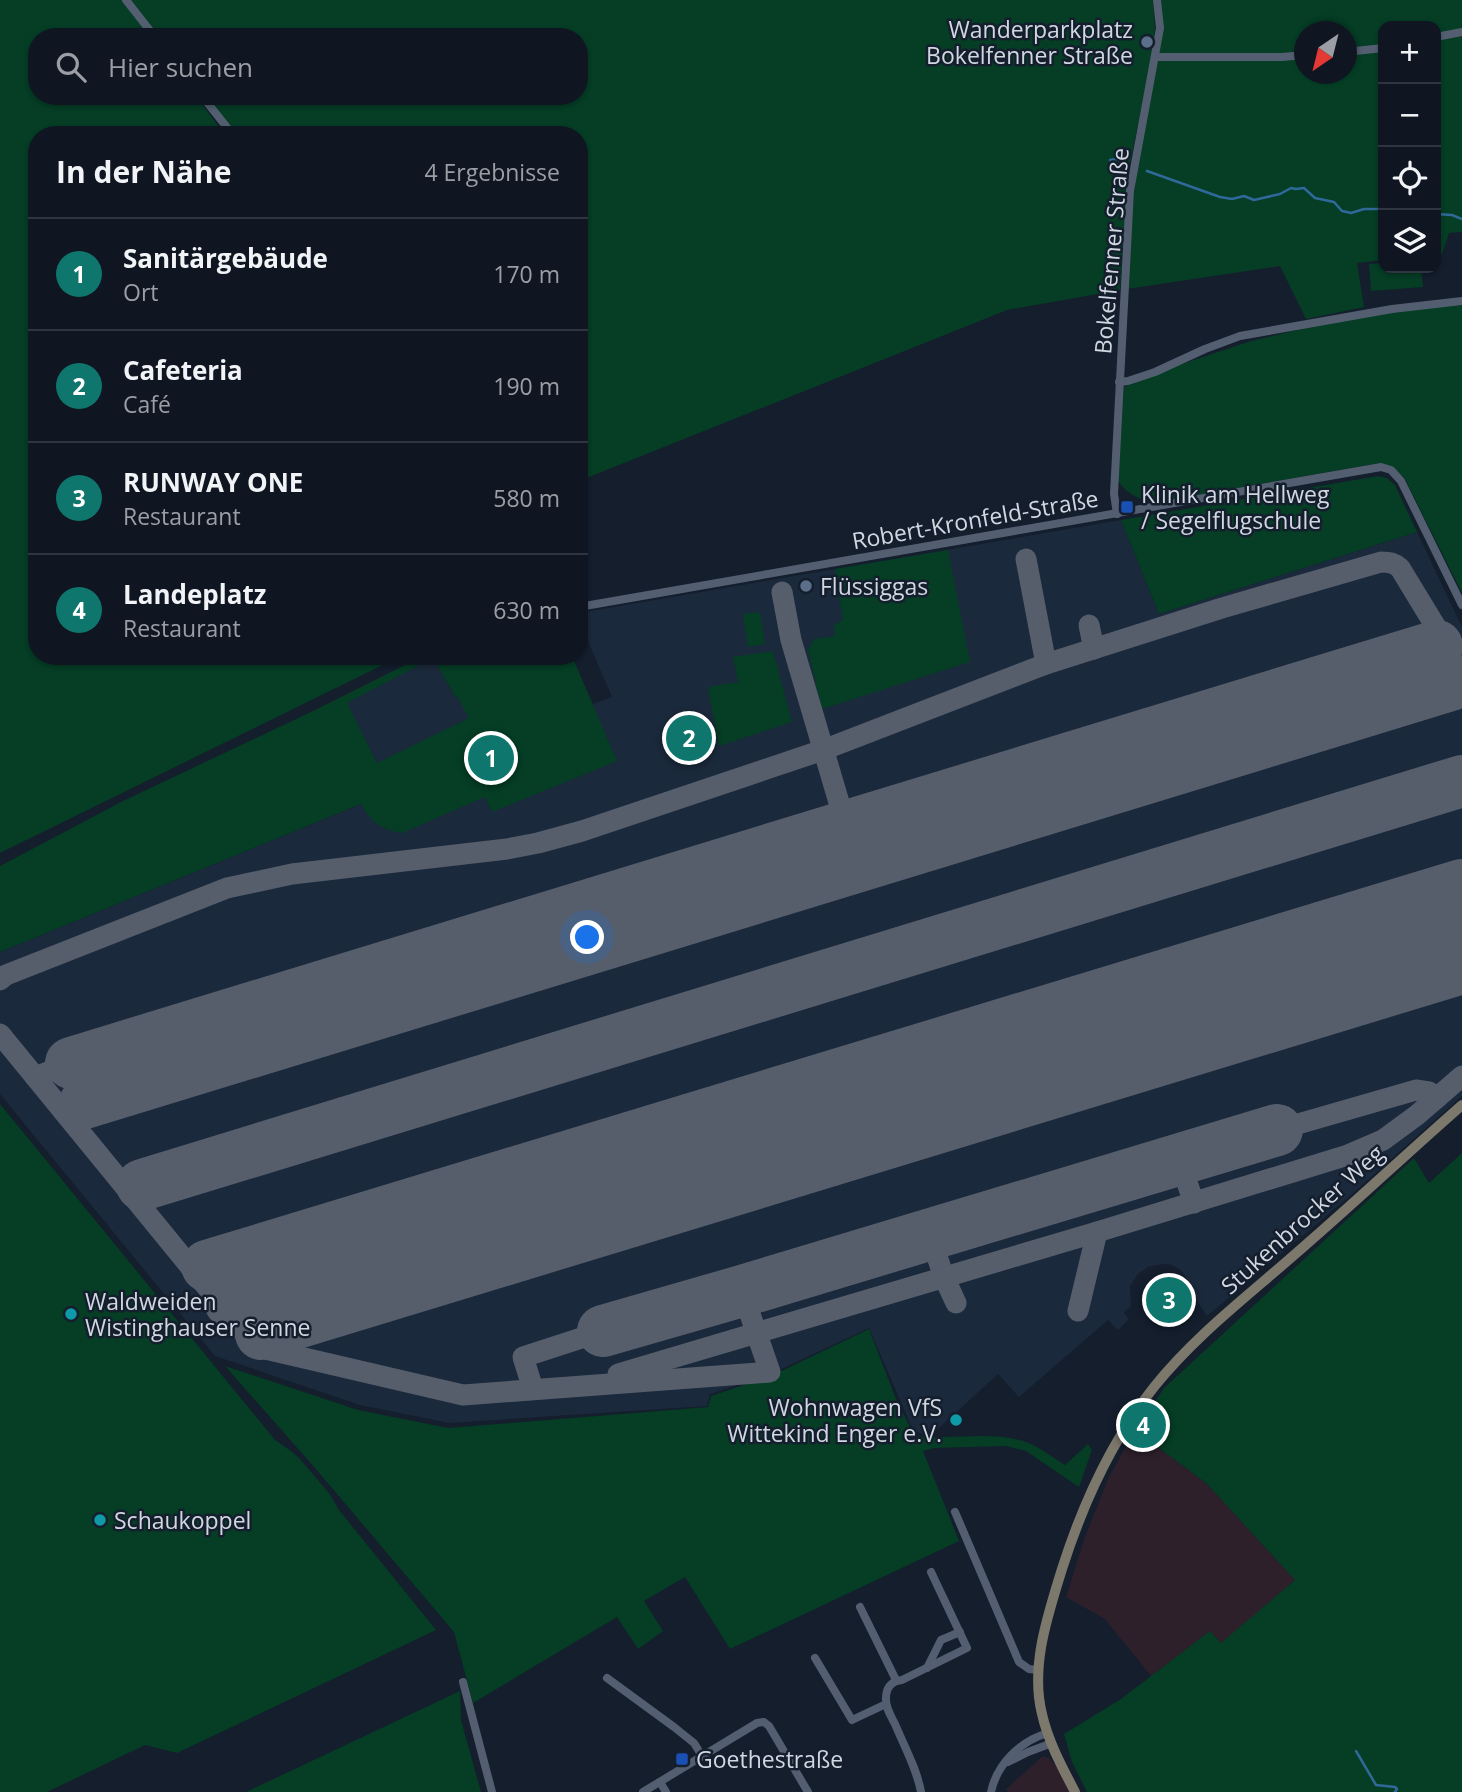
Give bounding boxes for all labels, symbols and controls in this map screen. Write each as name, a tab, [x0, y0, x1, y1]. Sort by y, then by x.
place label: Wanderparkplatz Bokelfenner Straße	[926, 13, 1133, 71]
north arrow	[1294, 21, 1357, 84]
map controls	[1378, 21, 1441, 273]
button: +	[1378, 21, 1441, 84]
search box	[28, 28, 588, 105]
marker: Wanderparkplatz Bokelfenner Straße	[1139, 34, 1155, 50]
icon: search	[52, 48, 90, 86]
text: Hier suchen	[108, 49, 253, 85]
button: −	[1378, 84, 1441, 147]
street label: Bokelfenner Straße	[1086, 147, 1136, 355]
button: locate	[1378, 147, 1441, 210]
text: In der Nähe	[56, 151, 232, 192]
text: 4 Ergebnisse	[424, 156, 560, 188]
button: layers	[1378, 210, 1441, 273]
text: Sanitärgebäude	[123, 240, 328, 276]
text: 1	[72, 258, 86, 290]
text: 170 m	[493, 258, 560, 290]
text: Ort	[123, 276, 159, 308]
text: Cafeteria	[123, 352, 243, 388]
text: 2	[72, 370, 86, 402]
text: 190 m	[493, 370, 560, 402]
text: Café	[123, 388, 171, 420]
text: RUNWAY ONE	[123, 464, 303, 500]
place label: Klinik am Hellweg / Segelflugschule	[1141, 478, 1330, 536]
text: 3	[72, 482, 86, 514]
text: 580 m	[493, 482, 560, 514]
street label: Robert-Kronfeld-Straße	[849, 482, 1101, 556]
marker: Klinik am Hellweg / Segelflugschule	[1119, 499, 1135, 515]
text: Restaurant	[123, 500, 241, 532]
place label: Flüssiggas	[820, 570, 928, 602]
text: Landeplatz	[123, 576, 266, 612]
marker: Flüssiggas	[798, 578, 814, 594]
text: 4	[72, 594, 86, 626]
text: 630 m	[493, 594, 560, 626]
text: Restaurant	[123, 612, 241, 644]
pin: 2	[666, 712, 712, 764]
pin: 1	[468, 732, 514, 784]
your location	[570, 920, 604, 954]
street label: Stukenbrocker Weg	[1214, 1137, 1391, 1301]
pin: 3	[1146, 1274, 1192, 1326]
place label: Waldweiden Wistinghauser Senne	[85, 1285, 311, 1343]
marker: Waldweiden Wistinghauser Senne	[63, 1306, 79, 1322]
place label: Wohnwagen VfS Wittekind Enger e.V.	[727, 1391, 942, 1449]
pin: 4	[1120, 1399, 1166, 1451]
marker: Wohnwagen VfS Wittekind Enger e.V.	[948, 1412, 964, 1428]
place label: Schaukoppel	[114, 1504, 251, 1536]
marker: Schaukoppel	[92, 1512, 108, 1528]
place label: Goethestraße	[696, 1743, 843, 1775]
marker: Goethestraße	[674, 1751, 690, 1767]

